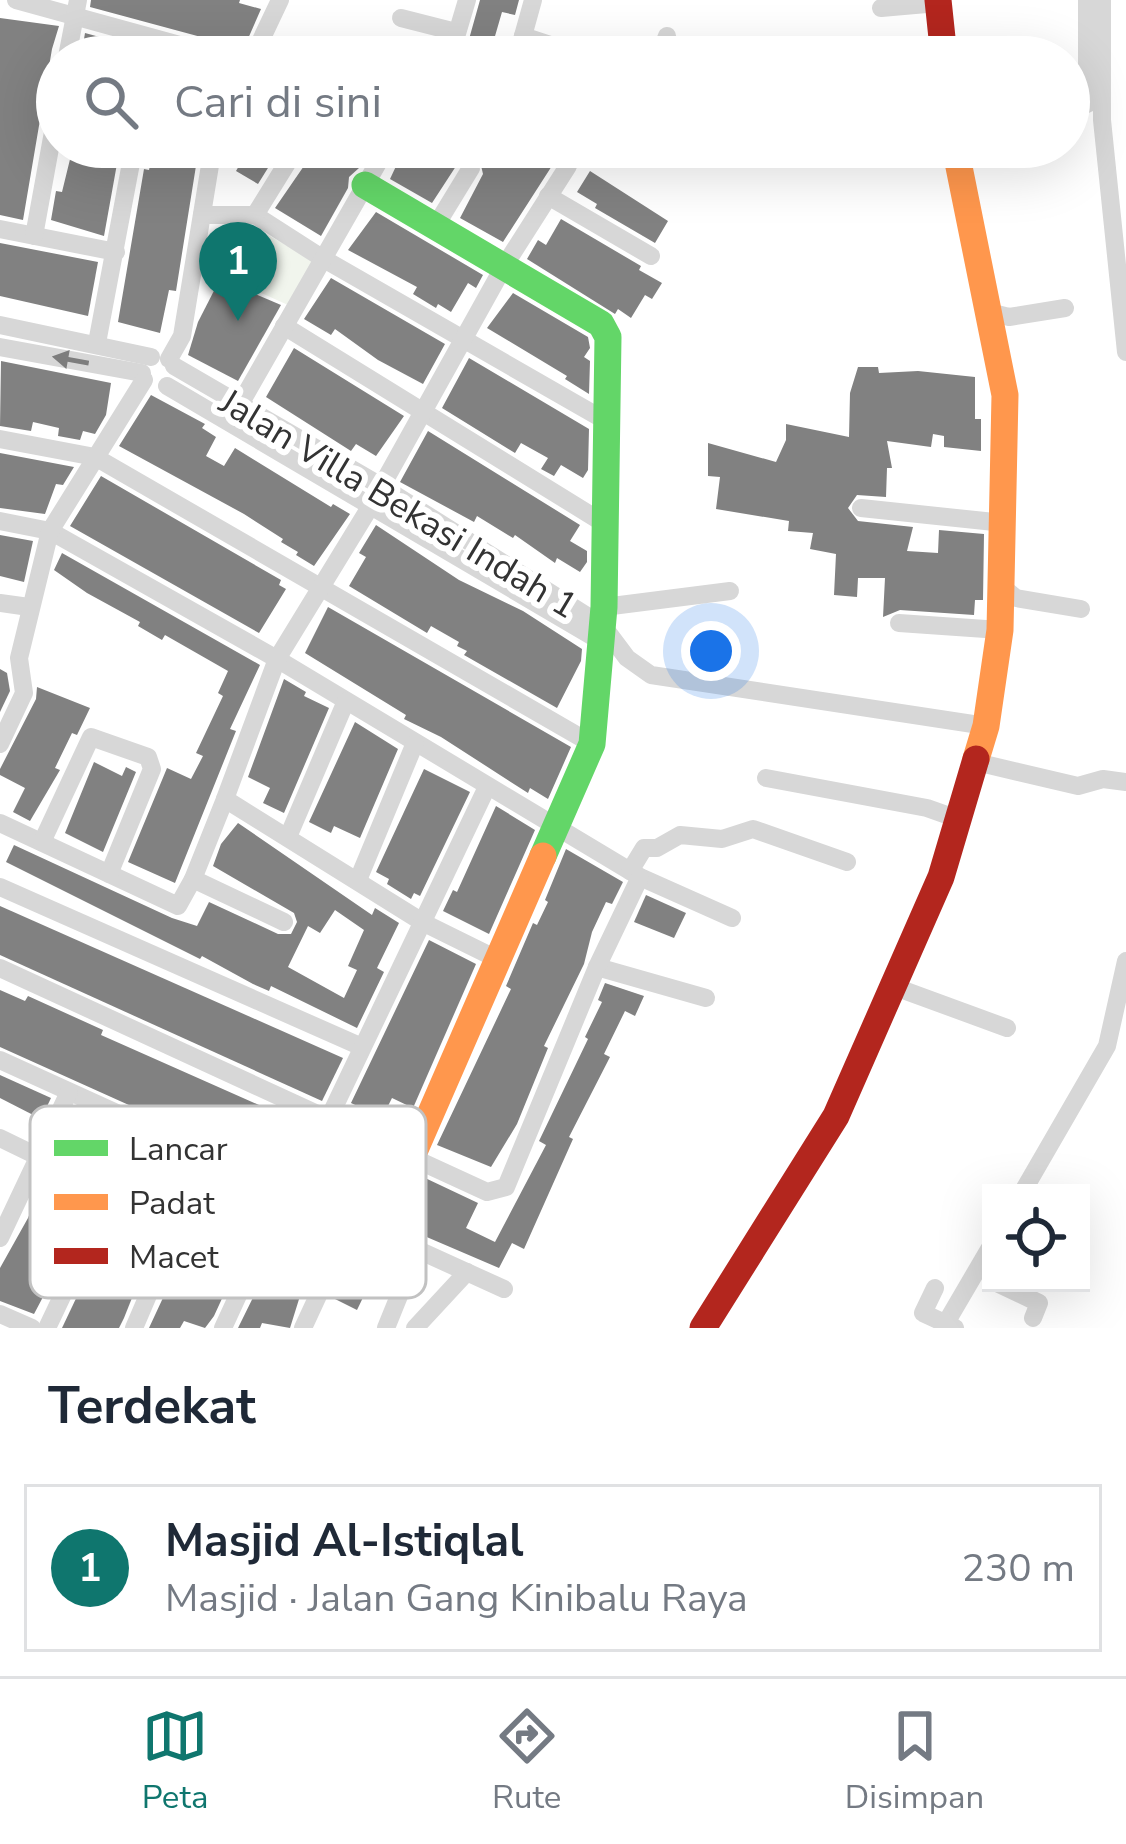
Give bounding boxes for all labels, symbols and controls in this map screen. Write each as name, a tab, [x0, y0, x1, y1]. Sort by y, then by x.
search box	[36, 36, 1090, 168]
icon: search	[78, 69, 144, 135]
text: Cari di sini	[174, 72, 382, 133]
pin: 1	[199, 222, 277, 321]
one-way arrow	[52, 350, 89, 369]
street label: Jalan Villa Bekasi Indah 1	[209, 377, 586, 631]
your location	[681, 621, 741, 681]
legend	[30, 1106, 426, 1298]
text: Lancar	[129, 1127, 228, 1172]
text: Padat	[129, 1181, 215, 1226]
map controls	[982, 1184, 1090, 1292]
button: locate	[982, 1184, 1090, 1292]
text: Macet	[129, 1235, 219, 1280]
text: Terdekat	[48, 1371, 256, 1441]
text: Masjid Al-Istiqlal	[165, 1511, 524, 1572]
text: 1	[78, 1542, 102, 1595]
text: 230 m	[961, 1542, 1075, 1595]
text: Masjid · Jalan Gang Kinibalu Raya	[165, 1572, 748, 1625]
tab: Peta	[142, 1703, 208, 1820]
tab: Rute	[492, 1703, 561, 1820]
tab: Disimpan	[845, 1703, 984, 1820]

